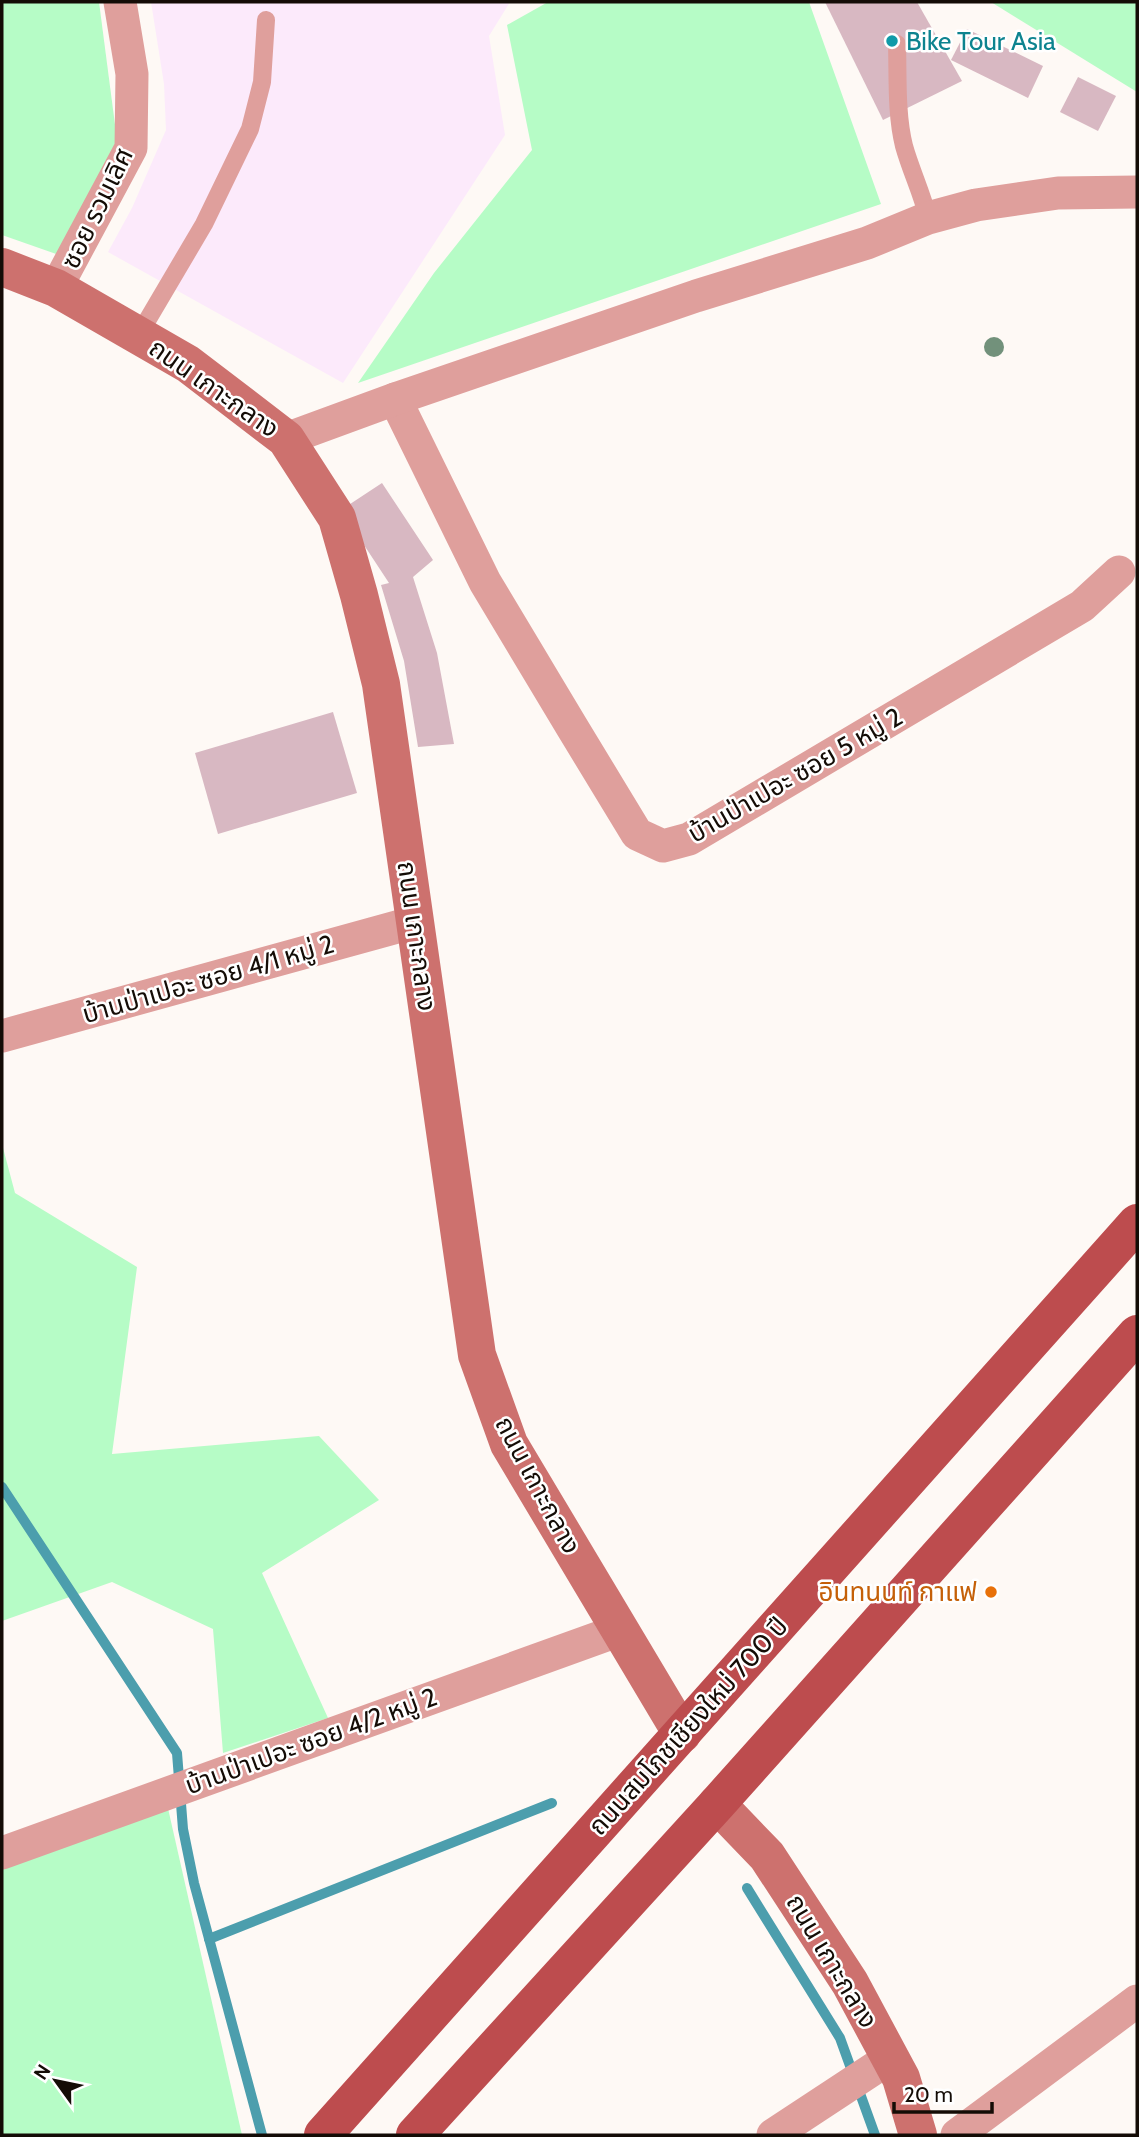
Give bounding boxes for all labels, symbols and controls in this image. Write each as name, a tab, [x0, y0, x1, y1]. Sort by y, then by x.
place label: Bike Tour Asia	[906, 25, 1056, 57]
marker: Bike Tour Asia	[884, 33, 900, 49]
street label: ซอย รวมเลิศ	[54, 142, 140, 274]
street label: ถนน เกาะกลาง	[143, 332, 285, 444]
street label: บ้านป่าเปอะ ซอย 5 หมู่ 2	[682, 701, 908, 849]
street label: ถนน เกาะกลาง	[391, 859, 443, 1013]
street label: บ้านป่าเปอะ ซอย 4/1 หมู่ 2	[78, 928, 338, 1030]
street label: ถนน เกาะกลาง	[488, 1411, 588, 1559]
place label: อินทนนท์ กาแฟ	[819, 1576, 977, 1608]
marker: อินทนนท์ กาแฟ	[983, 1584, 999, 1600]
street label: ถนนสมโภชเชียงใหม่ 700 ปี	[582, 1610, 794, 1842]
street label: บ้านป่าเปอะ ซอย 4/2 หมู่ 2	[181, 1681, 441, 1801]
street label: ถนน เกาะกลาง	[779, 1888, 885, 2034]
north arrow	[21, 2046, 91, 2116]
text: N	[29, 2060, 55, 2084]
scale bar	[894, 2070, 992, 2114]
text: 20 m	[904, 2082, 953, 2107]

